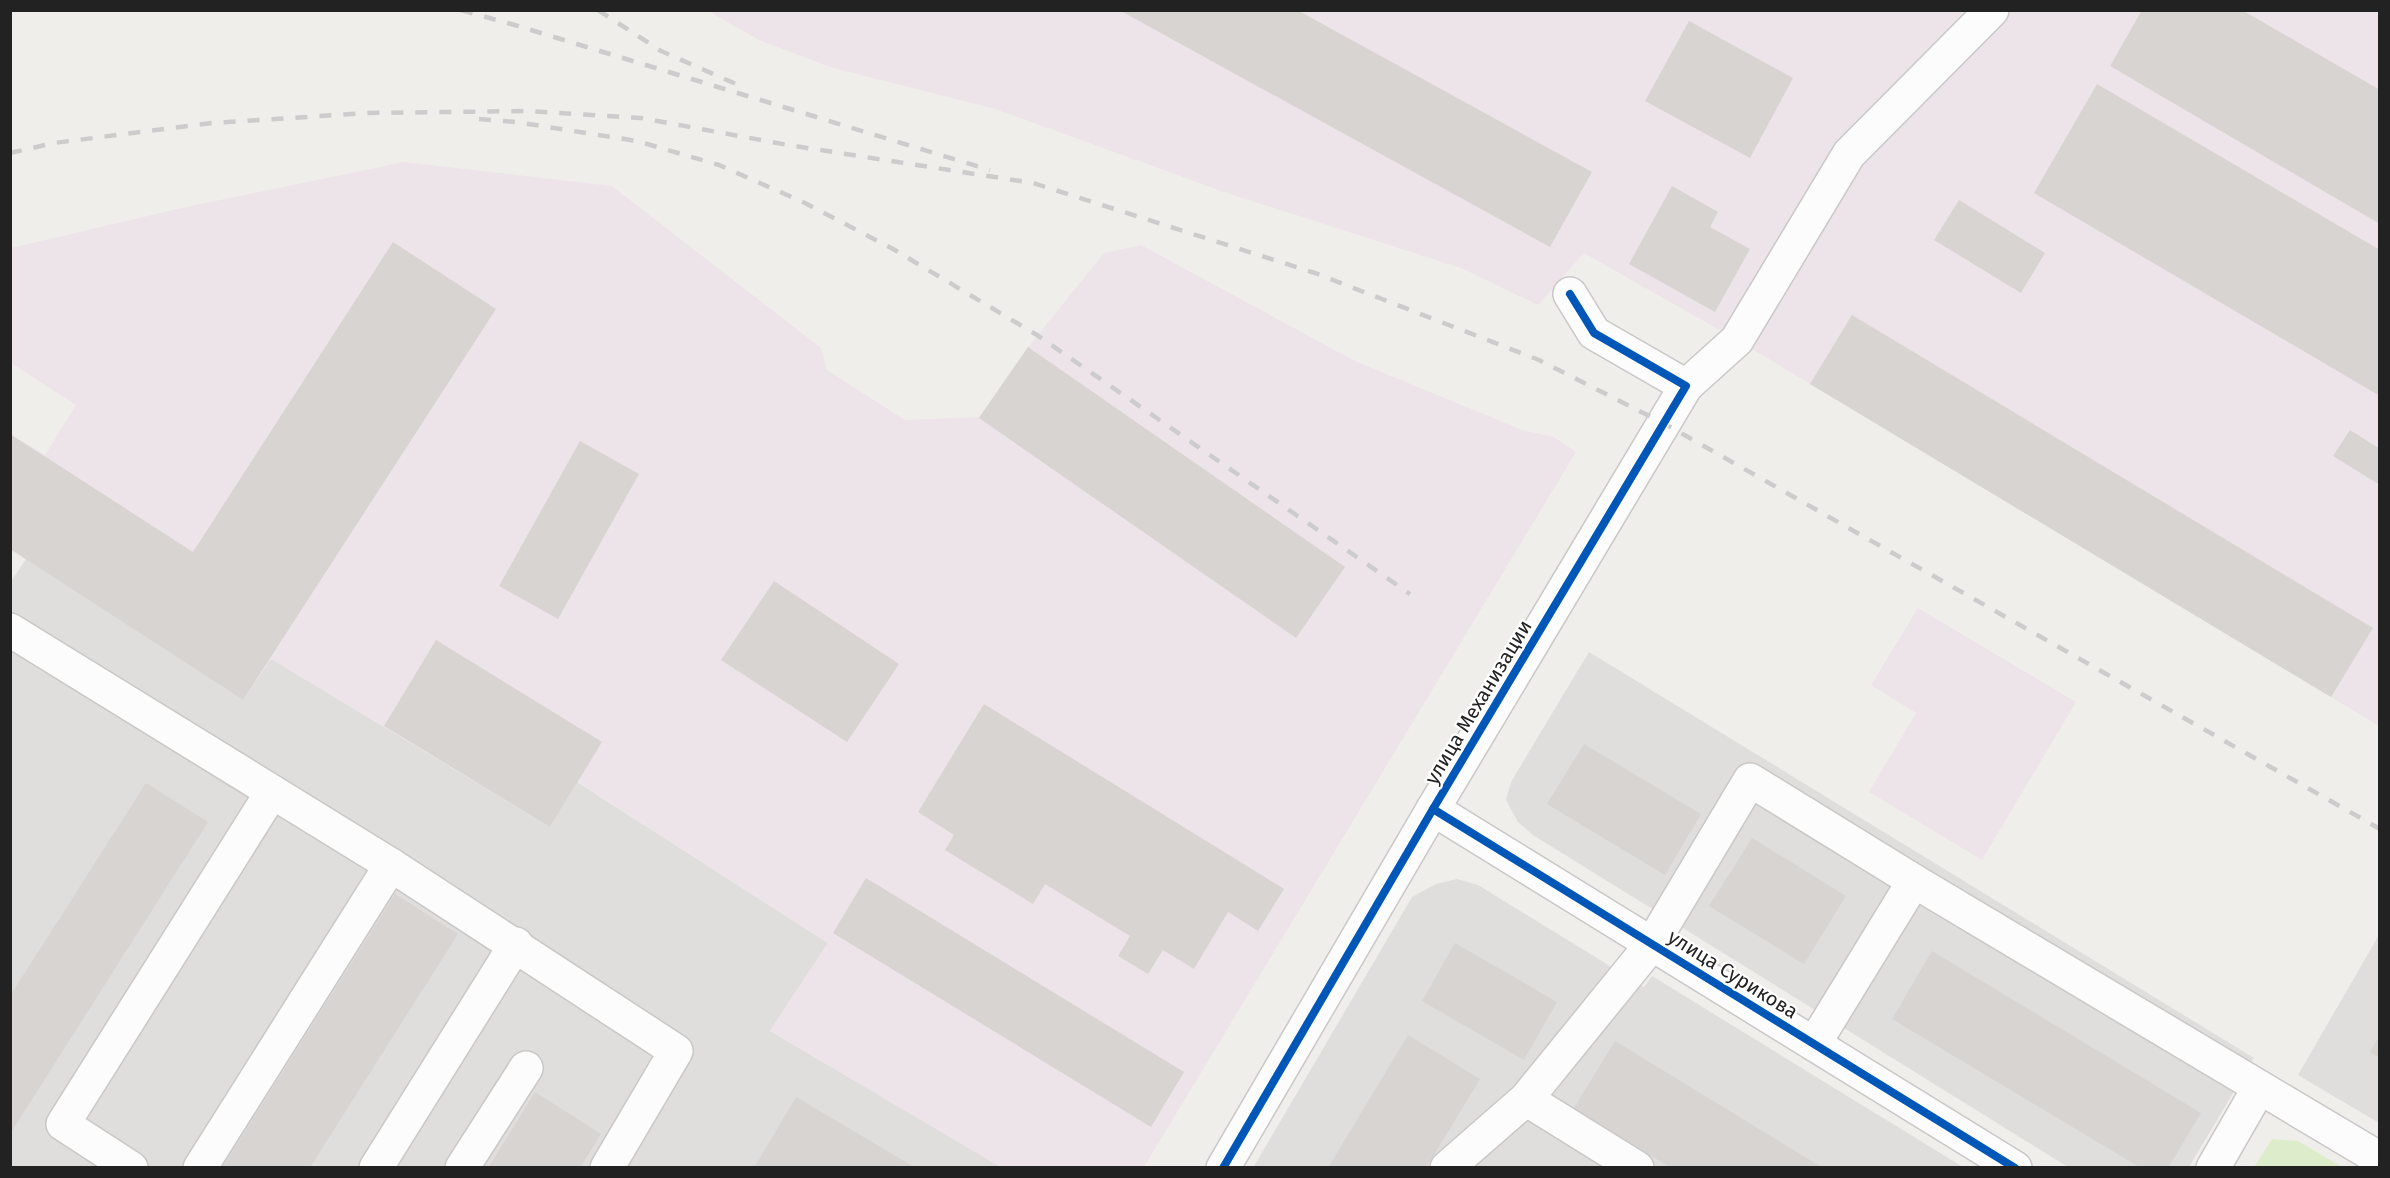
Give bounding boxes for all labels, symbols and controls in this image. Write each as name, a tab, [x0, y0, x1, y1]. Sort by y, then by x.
street label: улица Механизации	[1419, 615, 1537, 789]
street label: улица Сурикова	[1664, 924, 1802, 1024]

